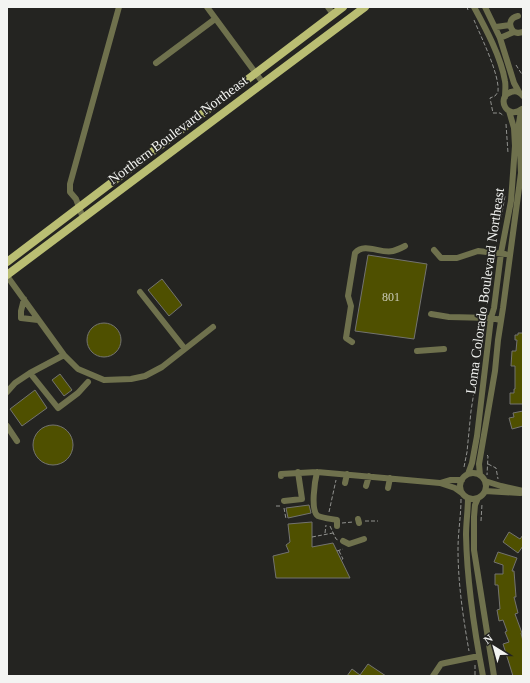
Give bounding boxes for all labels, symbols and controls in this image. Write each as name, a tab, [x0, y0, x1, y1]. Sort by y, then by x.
street label: Northern Boulevard Northeast	[105, 73, 251, 187]
street label: Loma Colorado Boulevard Northeast	[463, 187, 507, 395]
house number: 801	[382, 290, 400, 304]
north arrow	[474, 627, 514, 667]
text: N	[481, 632, 495, 646]

